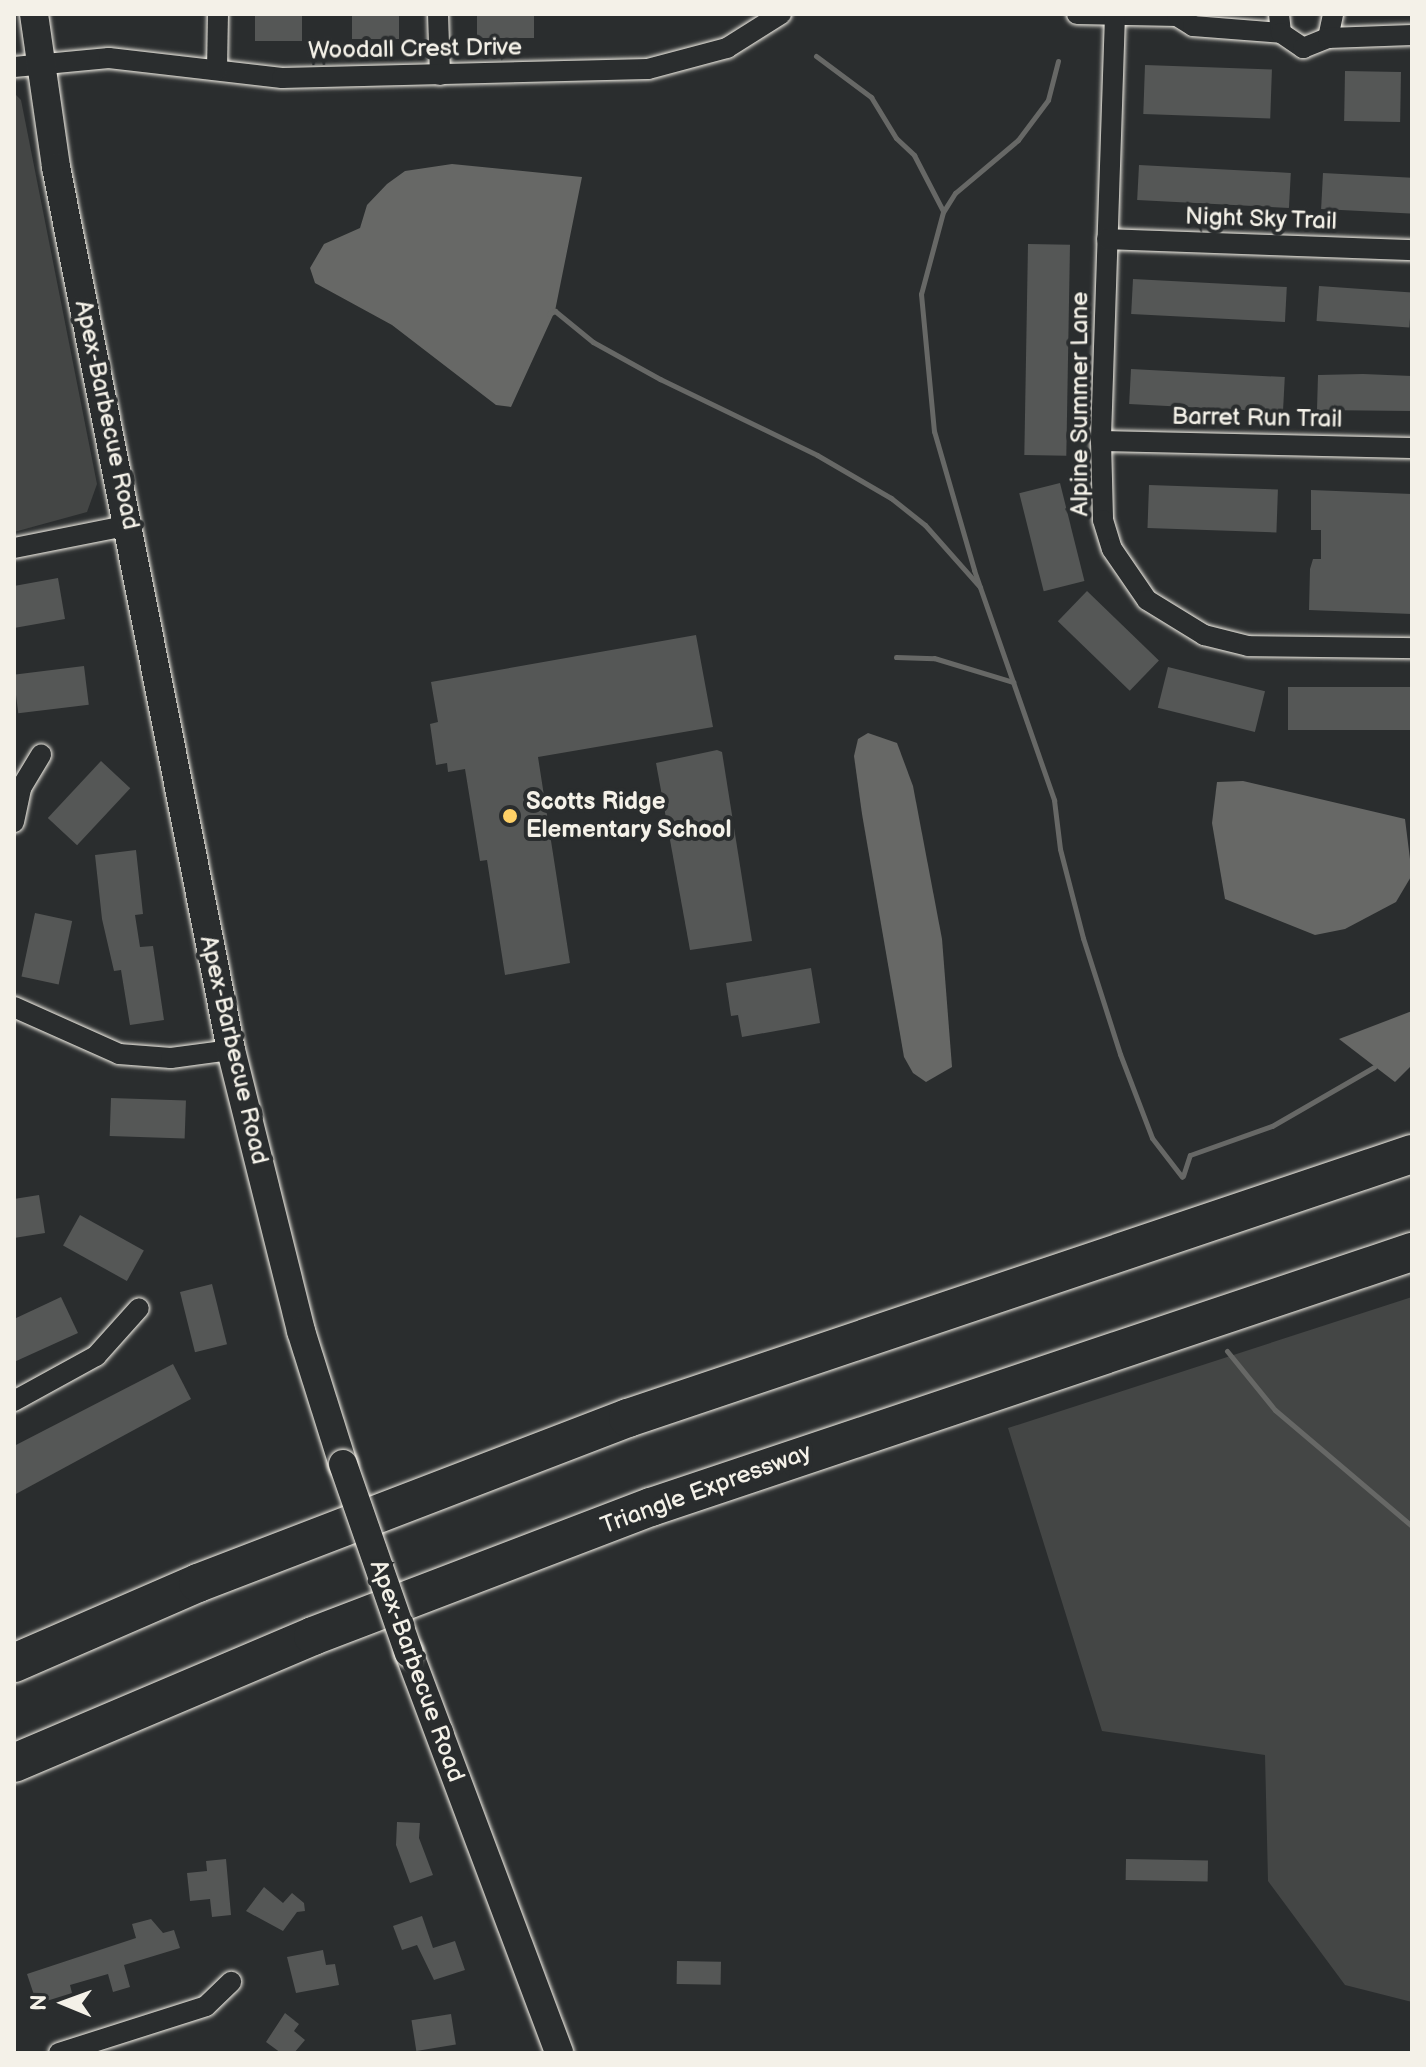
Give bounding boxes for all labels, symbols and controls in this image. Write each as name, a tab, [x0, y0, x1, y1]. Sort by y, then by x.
street label: Woodall Crest Drive	[308, 33, 522, 65]
street label: Night Sky Trail	[1183, 202, 1339, 236]
street label: Alpine Summer Lane	[1066, 291, 1094, 517]
street label: Apex-Barbecue Road	[69, 298, 145, 532]
street label: Barret Run Trail	[1171, 402, 1343, 434]
place label: Scotts Ridge Elementary School	[526, 788, 732, 844]
marker: Scotts Ridge Elementary School	[501, 807, 519, 825]
street label: Apex-Barbecue Road	[194, 933, 274, 1167]
street label: Triangle Expressway	[597, 1438, 815, 1540]
street label: Apex-Barbecue Road	[363, 1556, 471, 1786]
north arrow	[24, 1963, 104, 2043]
text: N	[26, 1994, 53, 2011]

